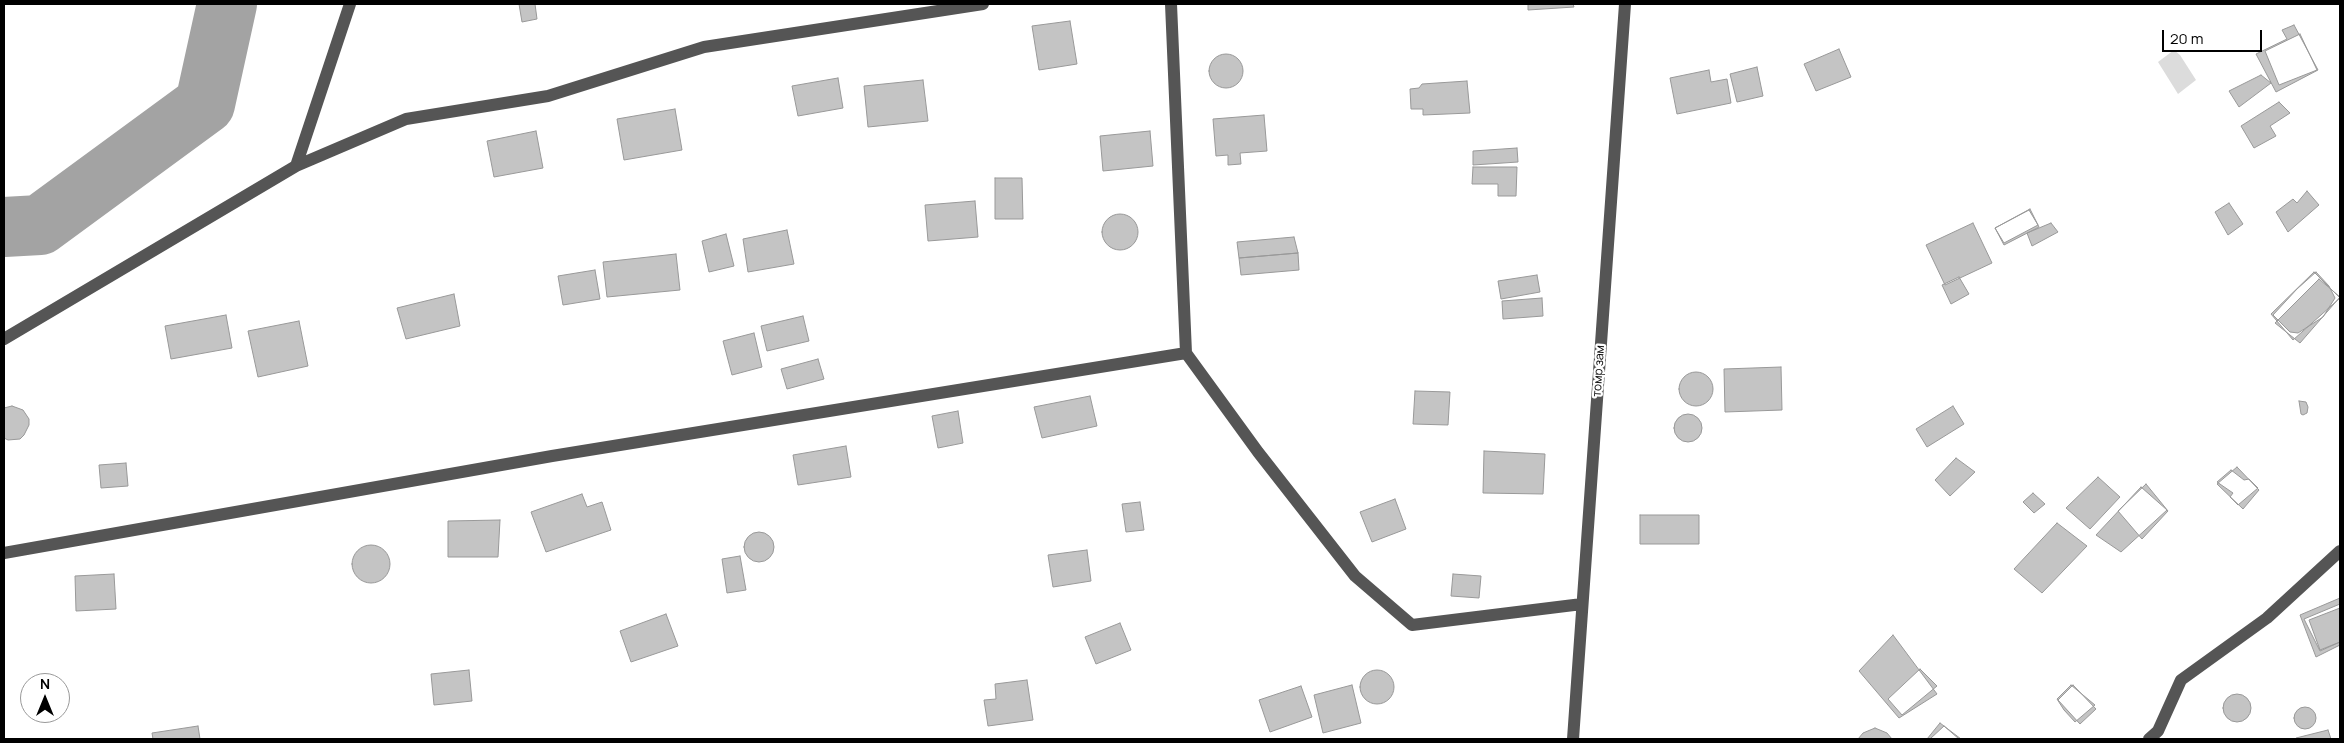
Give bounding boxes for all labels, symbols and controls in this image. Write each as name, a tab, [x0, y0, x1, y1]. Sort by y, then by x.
scale bar	[2164, 20, 2264, 52]
text: 20 m	[2170, 28, 2203, 49]
street label: томр зам	[1590, 345, 1608, 397]
north arrow	[20, 673, 70, 723]
text: N	[40, 674, 50, 693]

